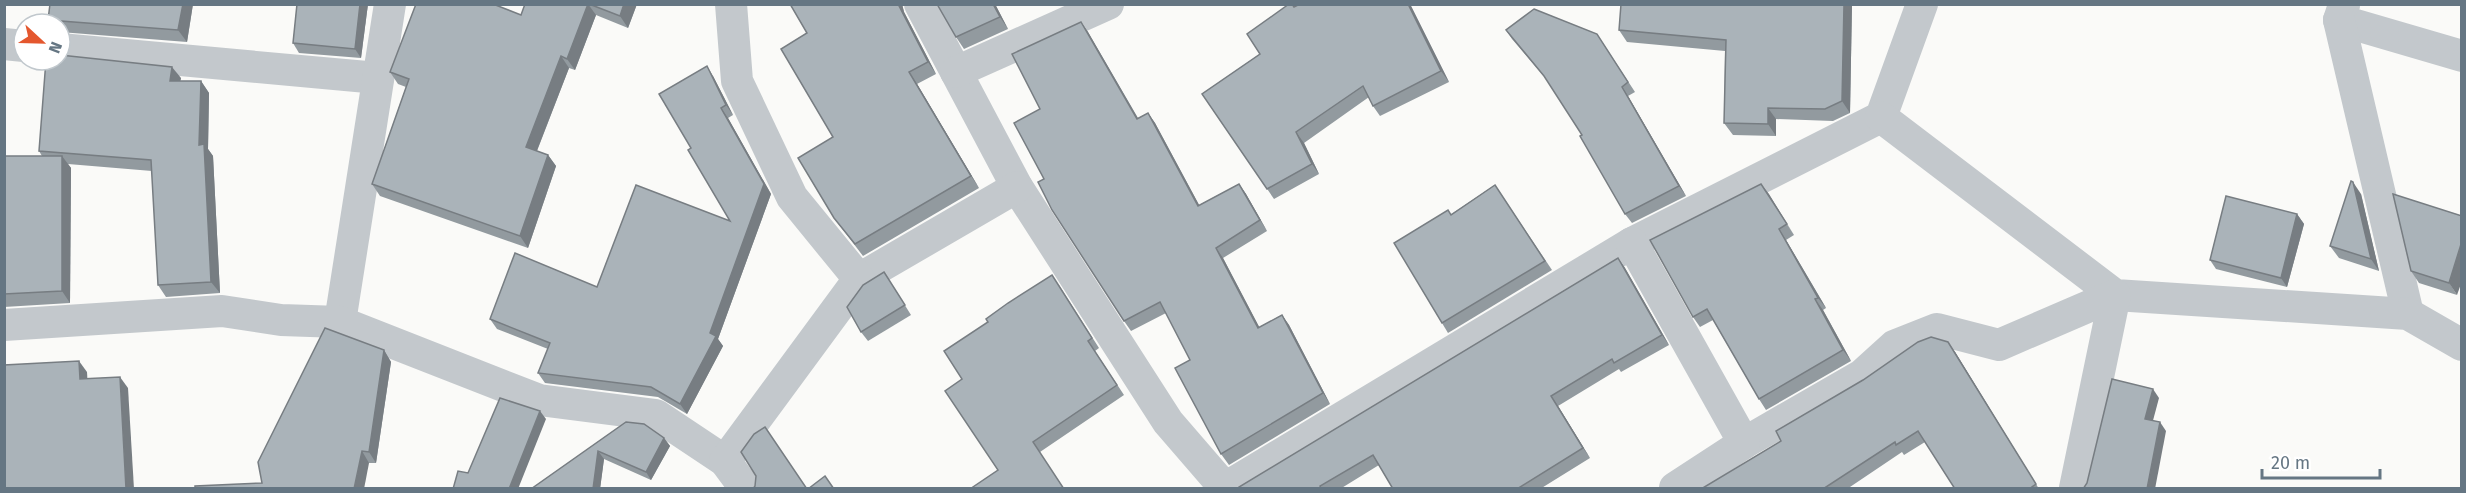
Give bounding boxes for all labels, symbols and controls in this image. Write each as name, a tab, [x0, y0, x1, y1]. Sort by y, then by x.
north arrow	[12, 12, 72, 72]
text: N	[45, 39, 66, 56]
scale bar	[2262, 442, 2380, 480]
text: 20 m	[2271, 452, 2310, 474]

